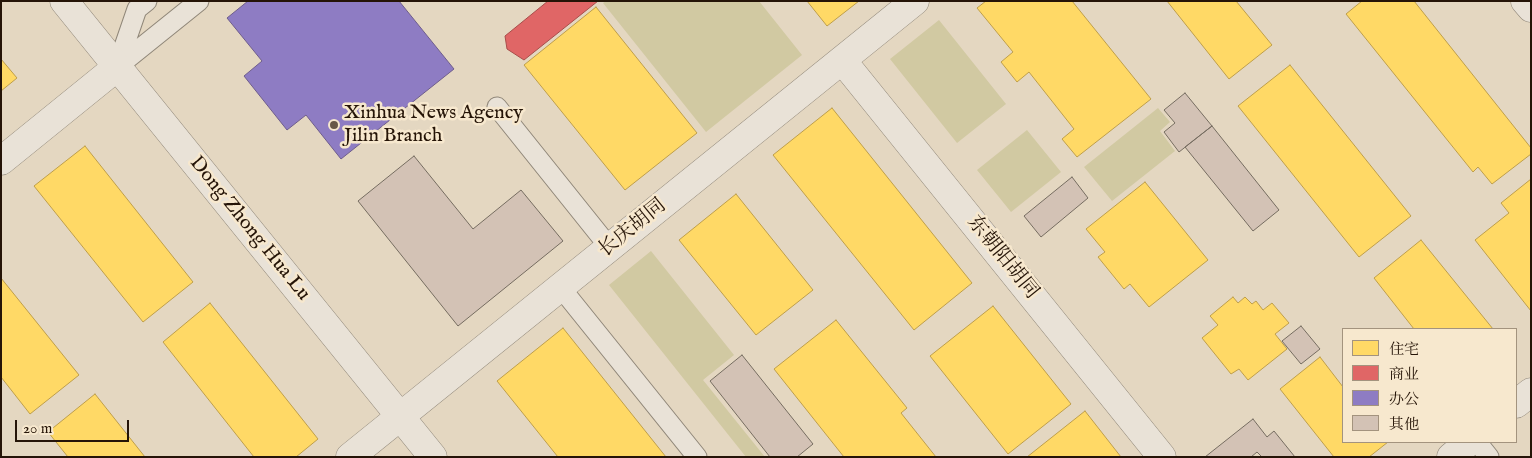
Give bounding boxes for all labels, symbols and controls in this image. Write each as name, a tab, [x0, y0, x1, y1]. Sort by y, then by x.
place label: Xinhua News Agency Jilin Branch	[344, 102, 523, 149]
marker: Xinhua News Agency Jilin Branch	[328, 119, 340, 131]
street label: Dong Zhong Hua Lu	[183, 152, 315, 306]
street label: 长庆胡同	[594, 195, 672, 263]
street label: 东朝阳胡同	[961, 212, 1043, 304]
legend	[1342, 328, 1517, 443]
text: 住宅	[1389, 340, 1419, 359]
text: 商业	[1389, 365, 1419, 384]
text: 办公	[1389, 390, 1419, 409]
scale bar	[18, 410, 131, 442]
text: 其他	[1389, 415, 1419, 434]
text: 20 m	[23, 419, 52, 438]

